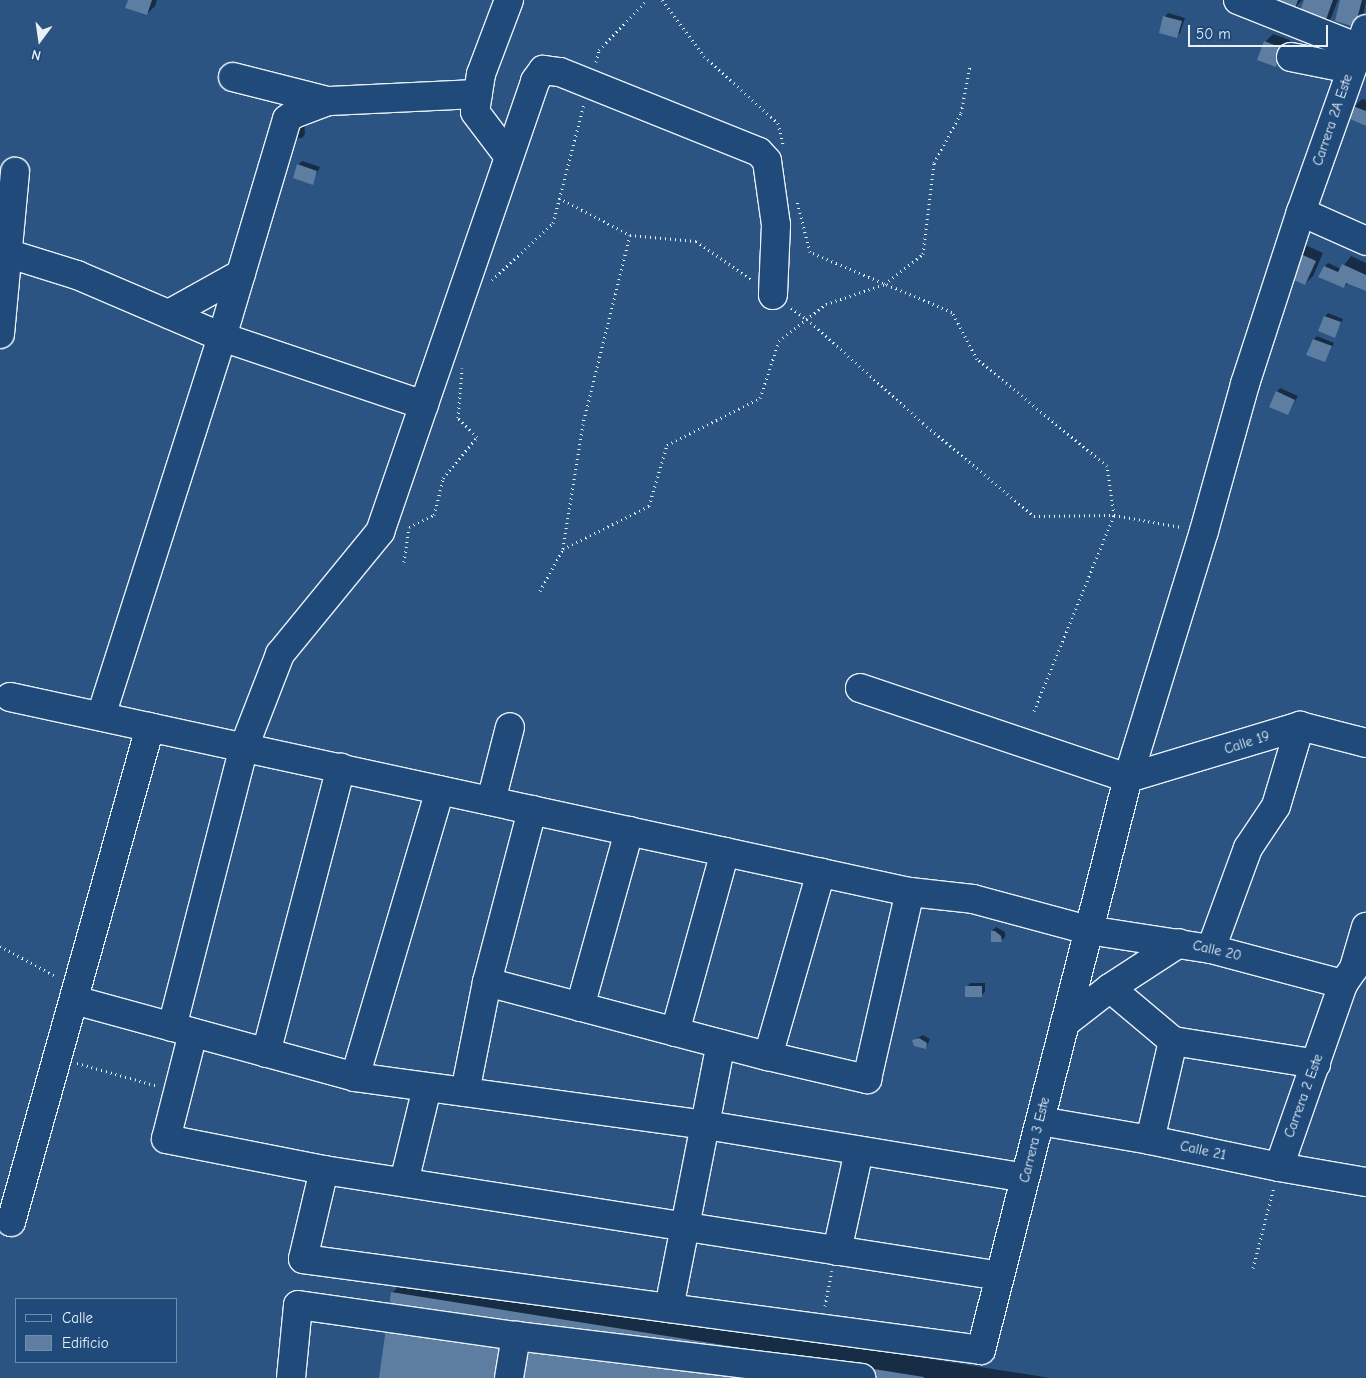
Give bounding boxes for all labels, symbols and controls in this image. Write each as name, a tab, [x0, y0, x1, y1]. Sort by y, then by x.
north arrow	[15, 15, 65, 65]
scale bar	[1191, 15, 1331, 47]
text: 50 m	[1196, 25, 1231, 43]
text: N	[30, 46, 43, 64]
street label: Carrera 2A Este	[1309, 72, 1357, 168]
street label: Calle 19	[1222, 728, 1272, 758]
street label: Calle 20	[1191, 937, 1243, 965]
street label: Carrera 2 Este	[1281, 1052, 1327, 1140]
street label: Carrera 3 Este	[1016, 1096, 1054, 1184]
street label: Calle 21	[1179, 1138, 1227, 1164]
legend	[15, 1298, 178, 1363]
text: Calle	[62, 1309, 93, 1327]
text: Edificio	[62, 1334, 109, 1352]

